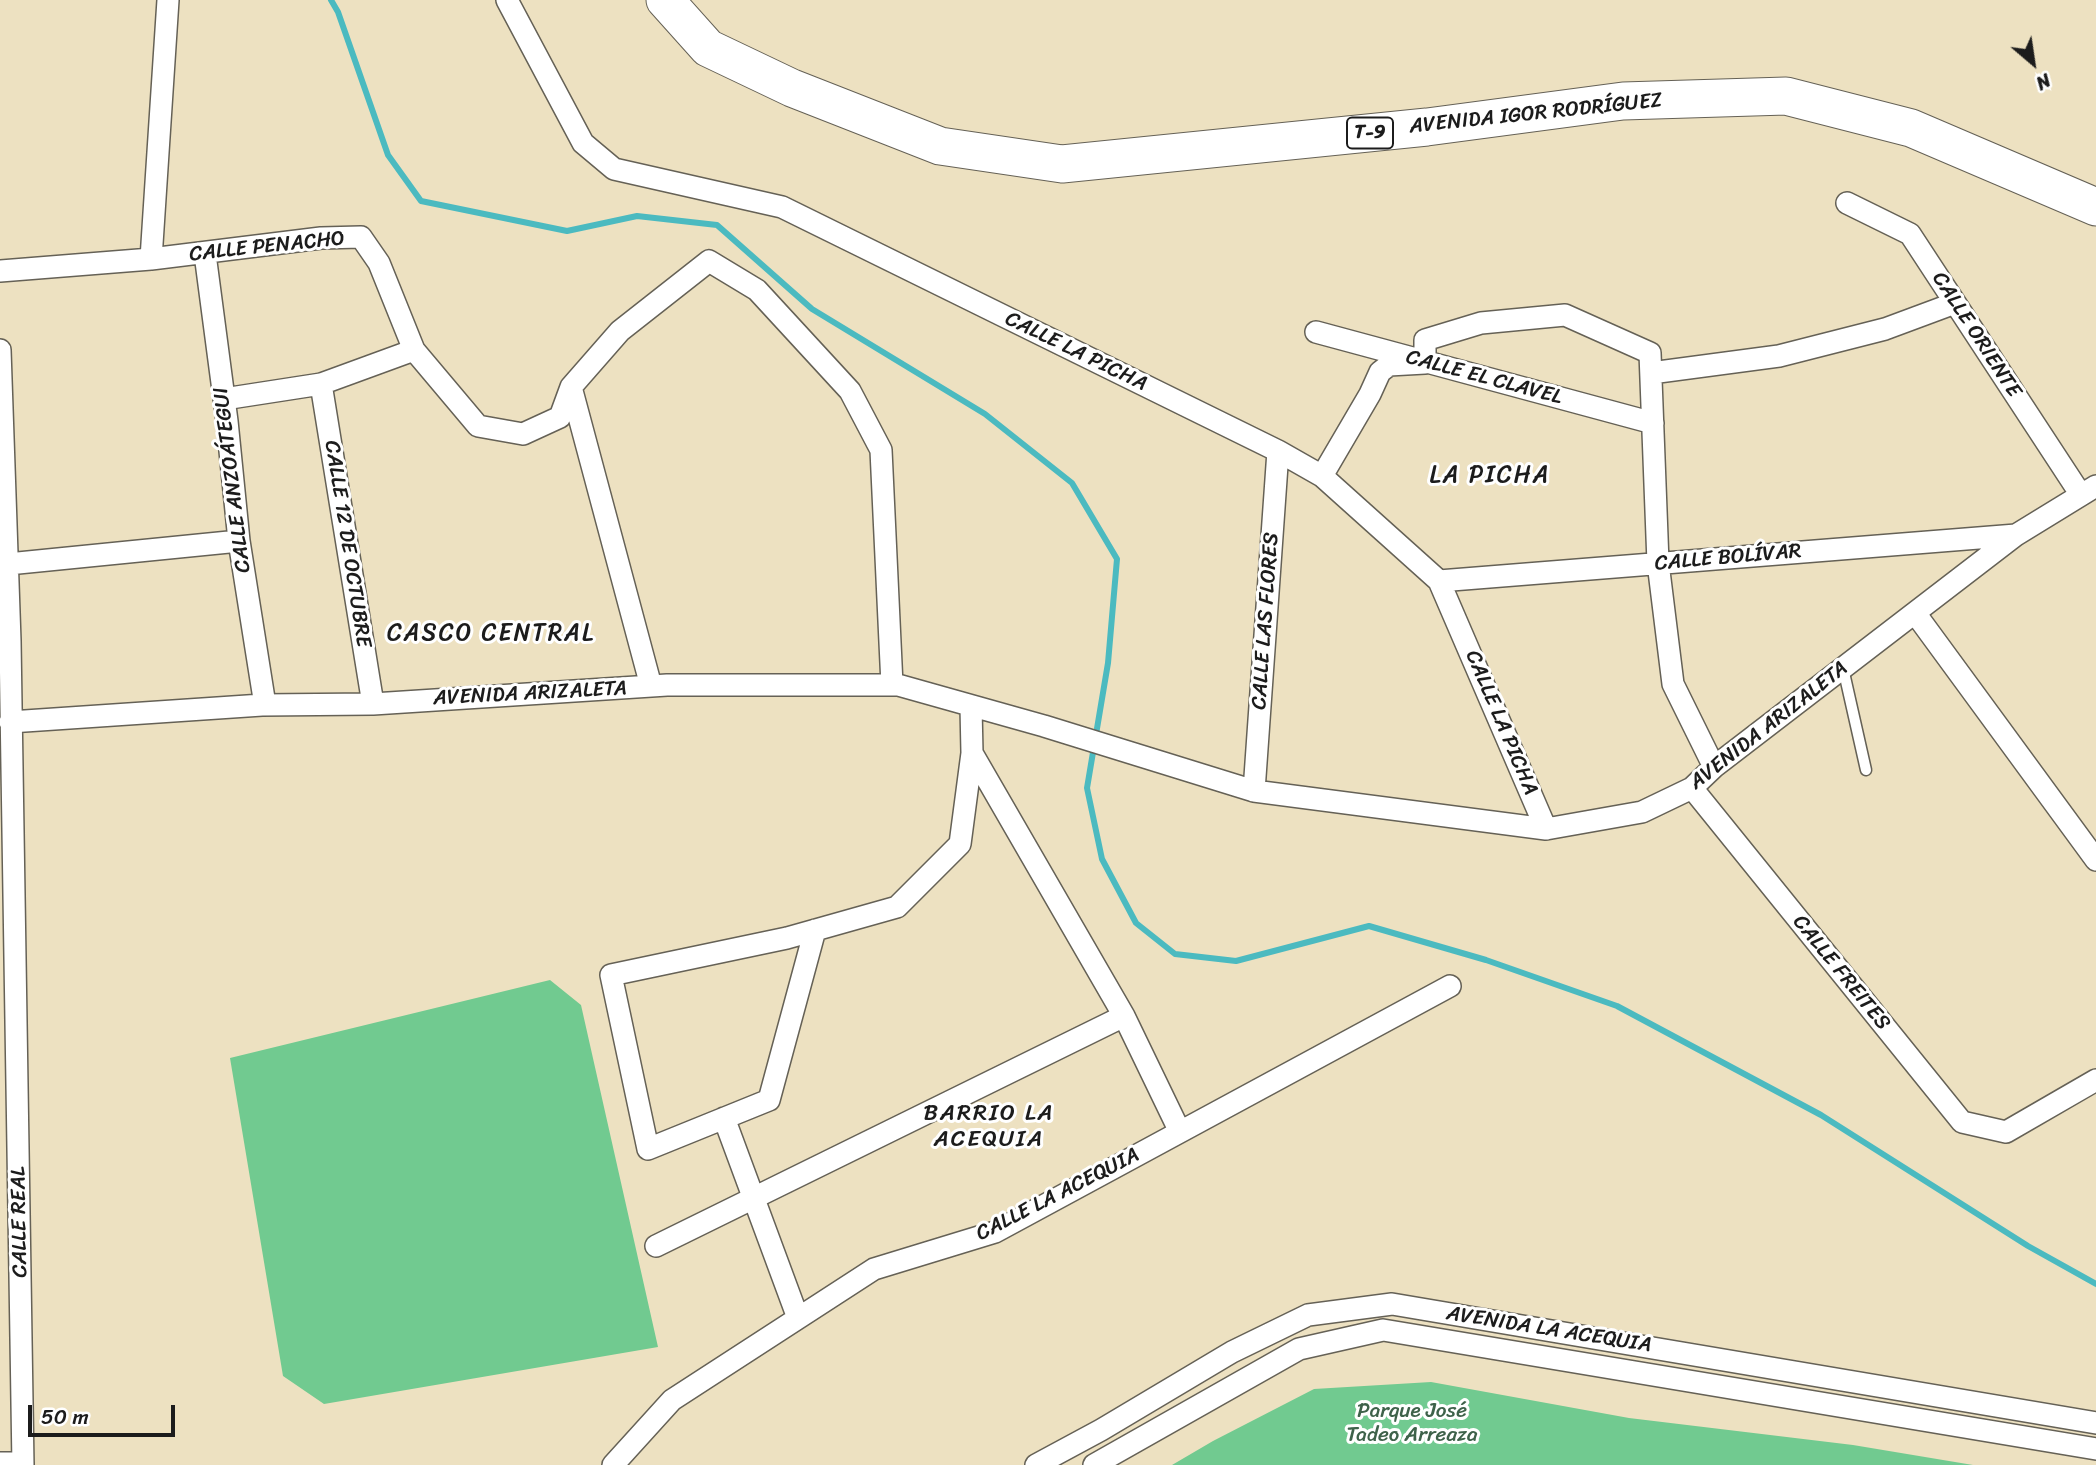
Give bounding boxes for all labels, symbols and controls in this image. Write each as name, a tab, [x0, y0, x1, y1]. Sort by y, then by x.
north arrow	[1998, 28, 2068, 98]
text: N	[2030, 64, 2057, 99]
street label: AVENIDA IGOR RODRÍGUEZ	[1408, 88, 1664, 140]
road number: T-9	[1347, 118, 1393, 148]
street label: CALLE PENACHO	[188, 226, 346, 268]
street label: CALLE ORIENTE	[1926, 267, 2026, 403]
street label: CALLE LA PICHA	[1001, 307, 1151, 397]
street label: CALLE EL CLAVEL	[1403, 345, 1565, 411]
street label: CALLE ANZOÁTEGUI	[209, 386, 257, 574]
street label: CALLE 12 DE OCTUBRE	[318, 439, 376, 649]
district label: LA PICHA	[1431, 462, 1549, 490]
street label: CALLE LAS FLORES	[1247, 532, 1285, 710]
street label: CALLE BOLÍVAR	[1654, 539, 1802, 577]
district label: CASCO CENTRAL	[389, 620, 593, 648]
street label: CALLE LA PICHA	[1459, 647, 1543, 799]
street label: AVENIDA ARIZALETA	[1685, 656, 1853, 796]
street label: AVENIDA ARIZALETA	[433, 676, 627, 712]
street label: CALLE FREITES	[1787, 910, 1895, 1036]
district label: BARRIO LA ACEQUIA	[926, 1100, 1052, 1154]
street label: CALLE LA ACEQUIA	[972, 1143, 1144, 1247]
street label: CALLE REAL	[6, 1166, 34, 1278]
street label: AVENIDA LA ACEQUIA	[1445, 1301, 1653, 1359]
scale bar	[32, 1392, 178, 1436]
text: 50 m	[41, 1398, 89, 1436]
park label: Parque José Tadeo Arreaza	[1347, 1399, 1477, 1449]

